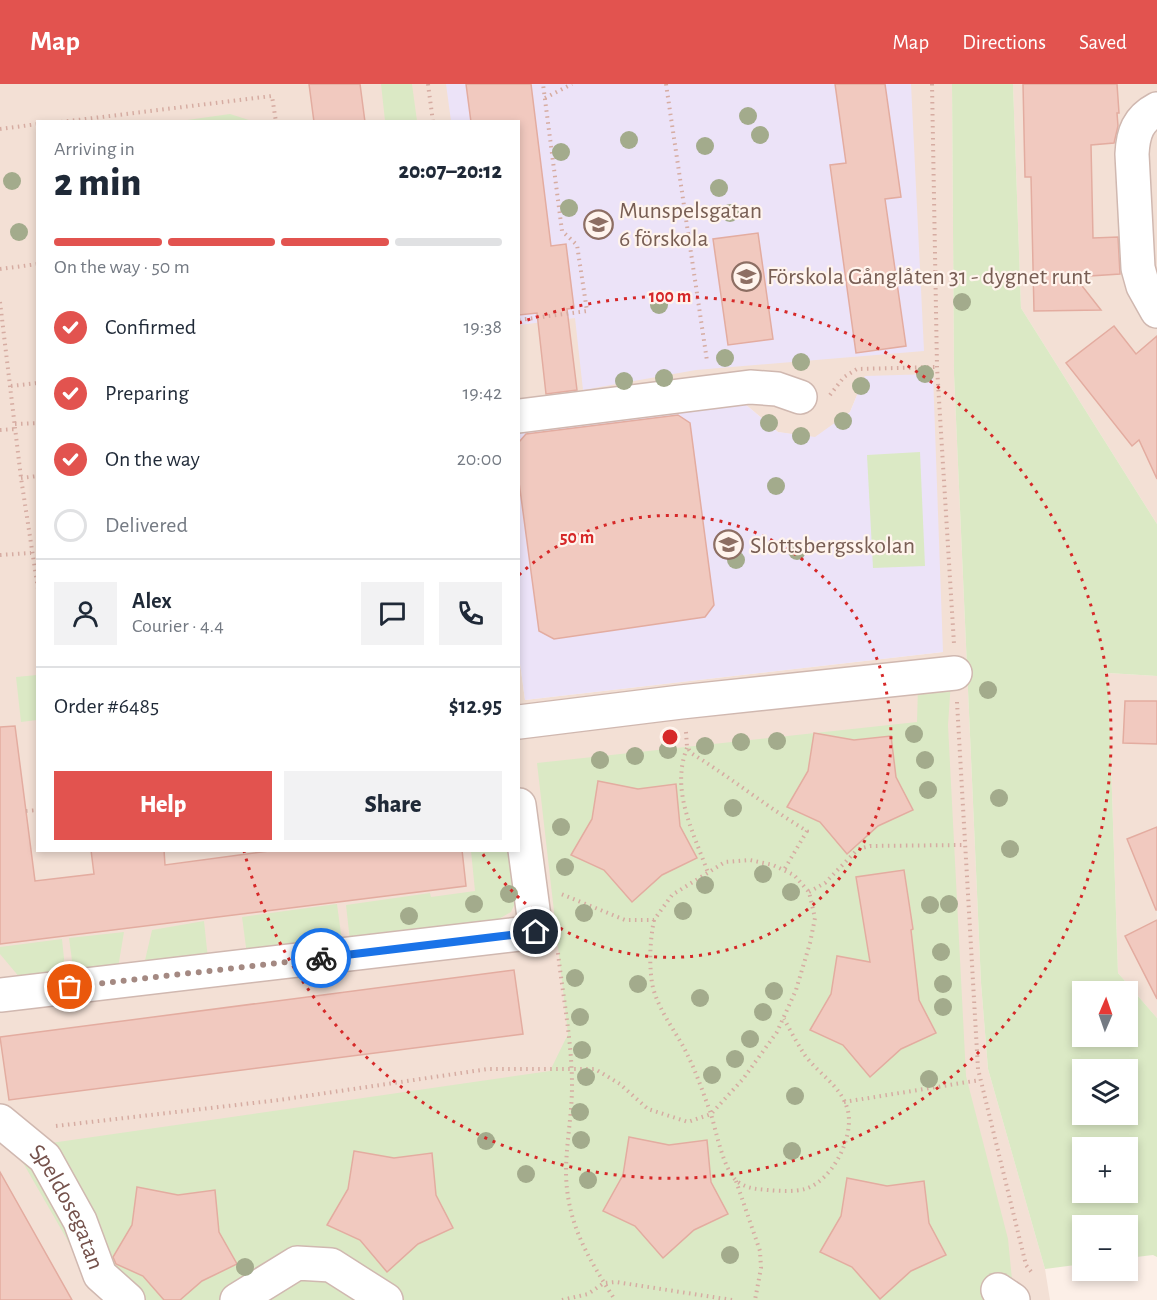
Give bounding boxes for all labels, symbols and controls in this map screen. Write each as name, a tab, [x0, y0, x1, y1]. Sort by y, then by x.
text: Map	[30, 28, 80, 56]
text: Map	[893, 32, 929, 53]
text: Directions	[962, 32, 1046, 53]
text: Saved	[1079, 32, 1127, 53]
text: Arriving in	[54, 139, 135, 159]
text: 20:07–20:12	[398, 160, 502, 182]
text: 2 min	[54, 164, 141, 203]
place label: Munspelsgatan 6 förskola	[619, 199, 762, 251]
school or university icon: Munspelsgatan 6 förskola	[582, 208, 614, 240]
text: On the way · 50 m	[54, 257, 190, 277]
school or university icon: Förskola Gånglåten 31 - dygnet runt	[730, 260, 762, 292]
place label: Förskola Gånglåten 31 - dygnet runt	[767, 265, 1091, 289]
text: 100 m	[649, 288, 691, 306]
icon: check	[54, 311, 87, 344]
text: Confirmed	[105, 316, 196, 338]
text: 19:38	[463, 317, 502, 337]
icon: check	[54, 377, 87, 410]
text: Preparing	[105, 382, 189, 404]
text: 19:42	[462, 383, 502, 403]
icon: check	[54, 443, 87, 476]
text: On the way	[105, 448, 200, 470]
text: 20:00	[457, 449, 502, 469]
text: Delivered	[105, 514, 188, 536]
text: 50 m	[560, 529, 594, 547]
school or university icon: Slottsbergsskolan	[713, 529, 745, 561]
place label: Slottsbergsskolan	[750, 534, 915, 558]
button: person	[54, 582, 117, 645]
button: chat	[361, 582, 424, 645]
button: phone	[439, 582, 502, 645]
text: Alex	[132, 590, 172, 612]
text: Courier · 4.4	[132, 616, 224, 636]
text: Order #6485	[54, 695, 159, 717]
text: $12.95	[449, 695, 502, 717]
centre of rings	[660, 727, 680, 747]
button: Help	[54, 771, 272, 840]
button: Share	[284, 771, 502, 840]
pin	[510, 906, 561, 957]
icon: home	[519, 915, 552, 948]
courier	[291, 928, 351, 988]
icon: bike	[305, 942, 338, 975]
pin	[44, 961, 95, 1012]
icon: bag	[53, 970, 86, 1003]
north arrow	[1072, 981, 1138, 1047]
map controls	[1072, 981, 1138, 1281]
button: layers	[1072, 1059, 1138, 1125]
button: +	[1072, 1137, 1138, 1203]
street label: Speldosegatan	[25, 1140, 108, 1273]
button: −	[1072, 1215, 1138, 1281]

